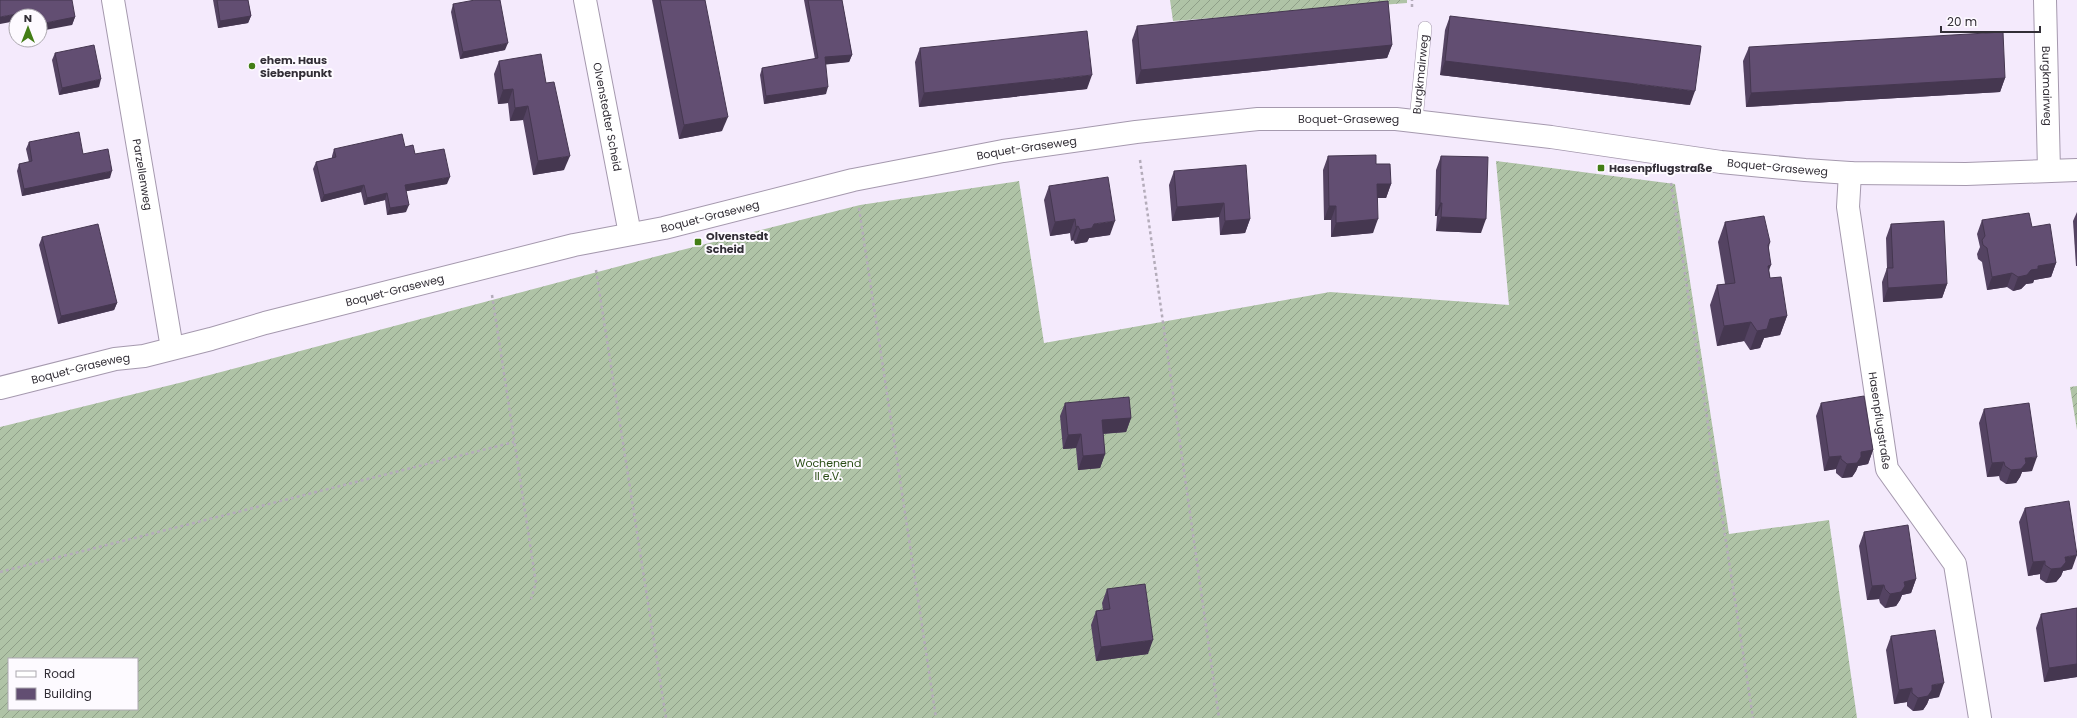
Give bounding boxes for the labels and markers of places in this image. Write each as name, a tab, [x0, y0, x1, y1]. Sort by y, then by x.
place label: ehem. Haus Siebenpunkt	[260, 52, 333, 81]
marker: ehem. Haus Siebenpunkt	[247, 61, 257, 71]
place label: Hasenpflugstraße	[1609, 160, 1713, 176]
marker: Hasenpflugstraße	[1596, 163, 1606, 173]
place label: Olvenstedt Scheid	[706, 228, 769, 257]
marker: Olvenstedt Scheid	[693, 237, 703, 247]

